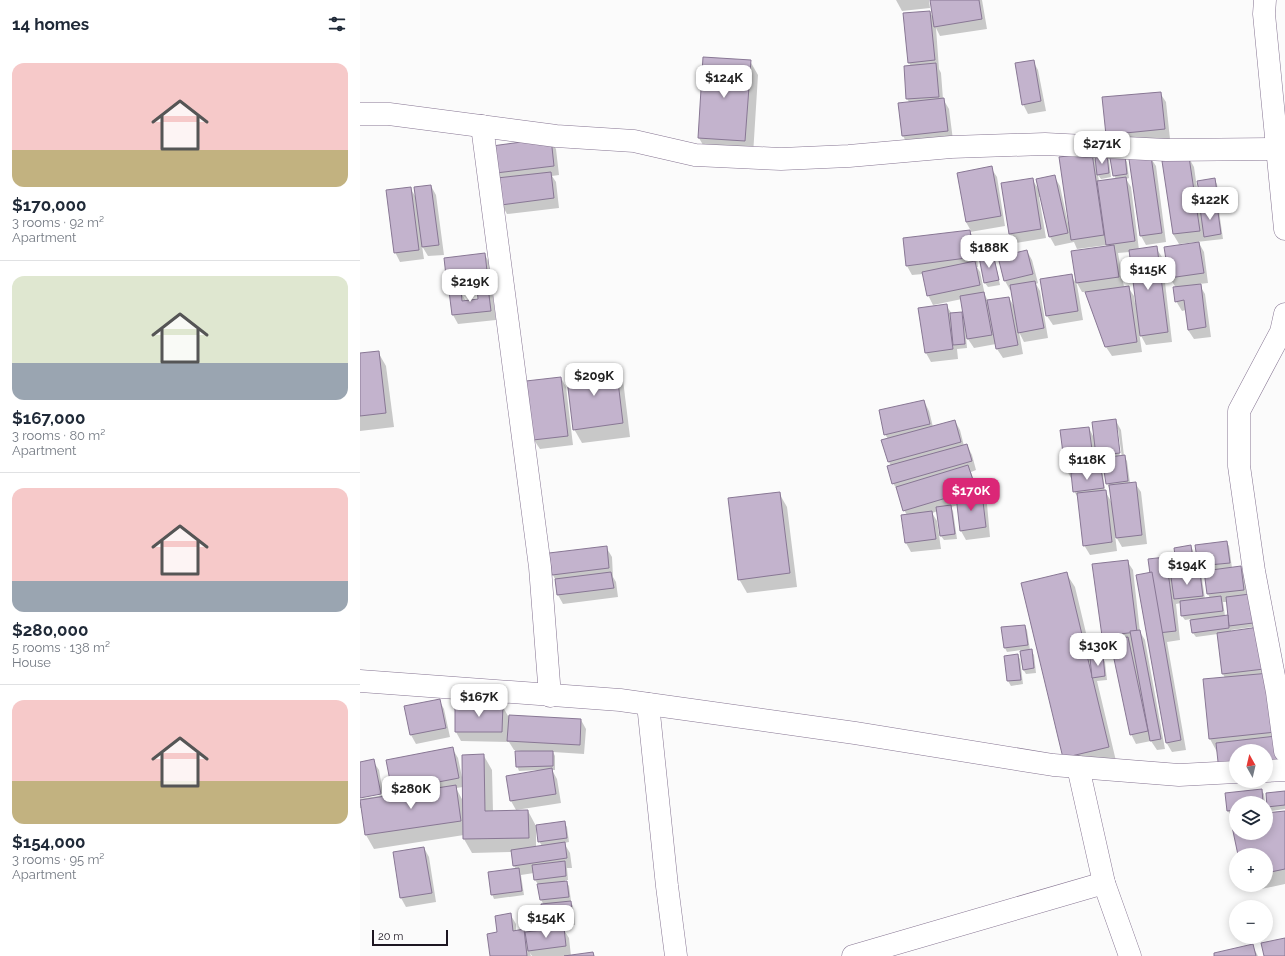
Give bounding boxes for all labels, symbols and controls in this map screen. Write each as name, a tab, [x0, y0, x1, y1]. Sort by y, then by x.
icon: filters	[326, 13, 348, 35]
text: 14 homes	[12, 14, 89, 34]
pin: $124K	[696, 65, 752, 99]
text: $124K	[705, 70, 743, 85]
icon: home	[144, 89, 216, 161]
pin: $271K	[1074, 131, 1130, 165]
text: $271K	[1083, 136, 1121, 151]
pin: $122K	[1182, 187, 1238, 221]
text: $122K	[1191, 192, 1229, 207]
text: $170,000	[12, 195, 86, 215]
text: 3 rooms · 92 m²	[12, 215, 104, 230]
text: Apartment	[12, 230, 76, 245]
pin: $188K	[961, 235, 1017, 269]
text: $188K	[969, 240, 1009, 255]
pin: $115K	[1120, 257, 1176, 291]
text: $115K	[1130, 262, 1167, 277]
pin: $219K	[442, 269, 498, 303]
text: $219K	[451, 274, 489, 289]
icon: home	[144, 302, 216, 374]
pin: $209K	[566, 363, 622, 397]
text: $209K	[574, 368, 614, 383]
text: $167,000	[12, 408, 85, 428]
text: 3 rooms · 80 m²	[12, 428, 105, 443]
text: Apartment	[12, 443, 76, 458]
pin: $118K	[1059, 447, 1115, 481]
text: $118K	[1068, 452, 1106, 467]
pin: $170K	[943, 478, 999, 512]
text: $170K	[952, 483, 990, 498]
icon: home	[144, 514, 216, 586]
pin: $194K	[1159, 552, 1215, 586]
text: $194K	[1168, 557, 1206, 572]
text: $280,000	[12, 620, 88, 640]
pin: $130K	[1070, 633, 1126, 667]
text: $130K	[1079, 638, 1117, 653]
text: 5 rooms · 138 m²	[12, 640, 110, 655]
text: House	[12, 655, 51, 670]
pin: $167K	[451, 684, 507, 718]
text: $167K	[460, 689, 498, 704]
icon: home	[144, 726, 216, 798]
north arrow	[1229, 744, 1273, 788]
map controls	[1229, 744, 1273, 944]
pin: $280K	[383, 776, 439, 810]
text: $280K	[391, 781, 431, 796]
button: layers	[1229, 796, 1273, 840]
text: $154,000	[12, 832, 86, 852]
button: +	[1229, 848, 1273, 892]
text: 3 rooms · 95 m²	[12, 852, 104, 867]
text: Apartment	[12, 867, 76, 882]
button: −	[1229, 900, 1273, 944]
pin: $154K	[518, 905, 574, 939]
text: $154K	[527, 910, 565, 925]
scale bar	[372, 928, 448, 947]
text: 20 m	[378, 930, 403, 943]

